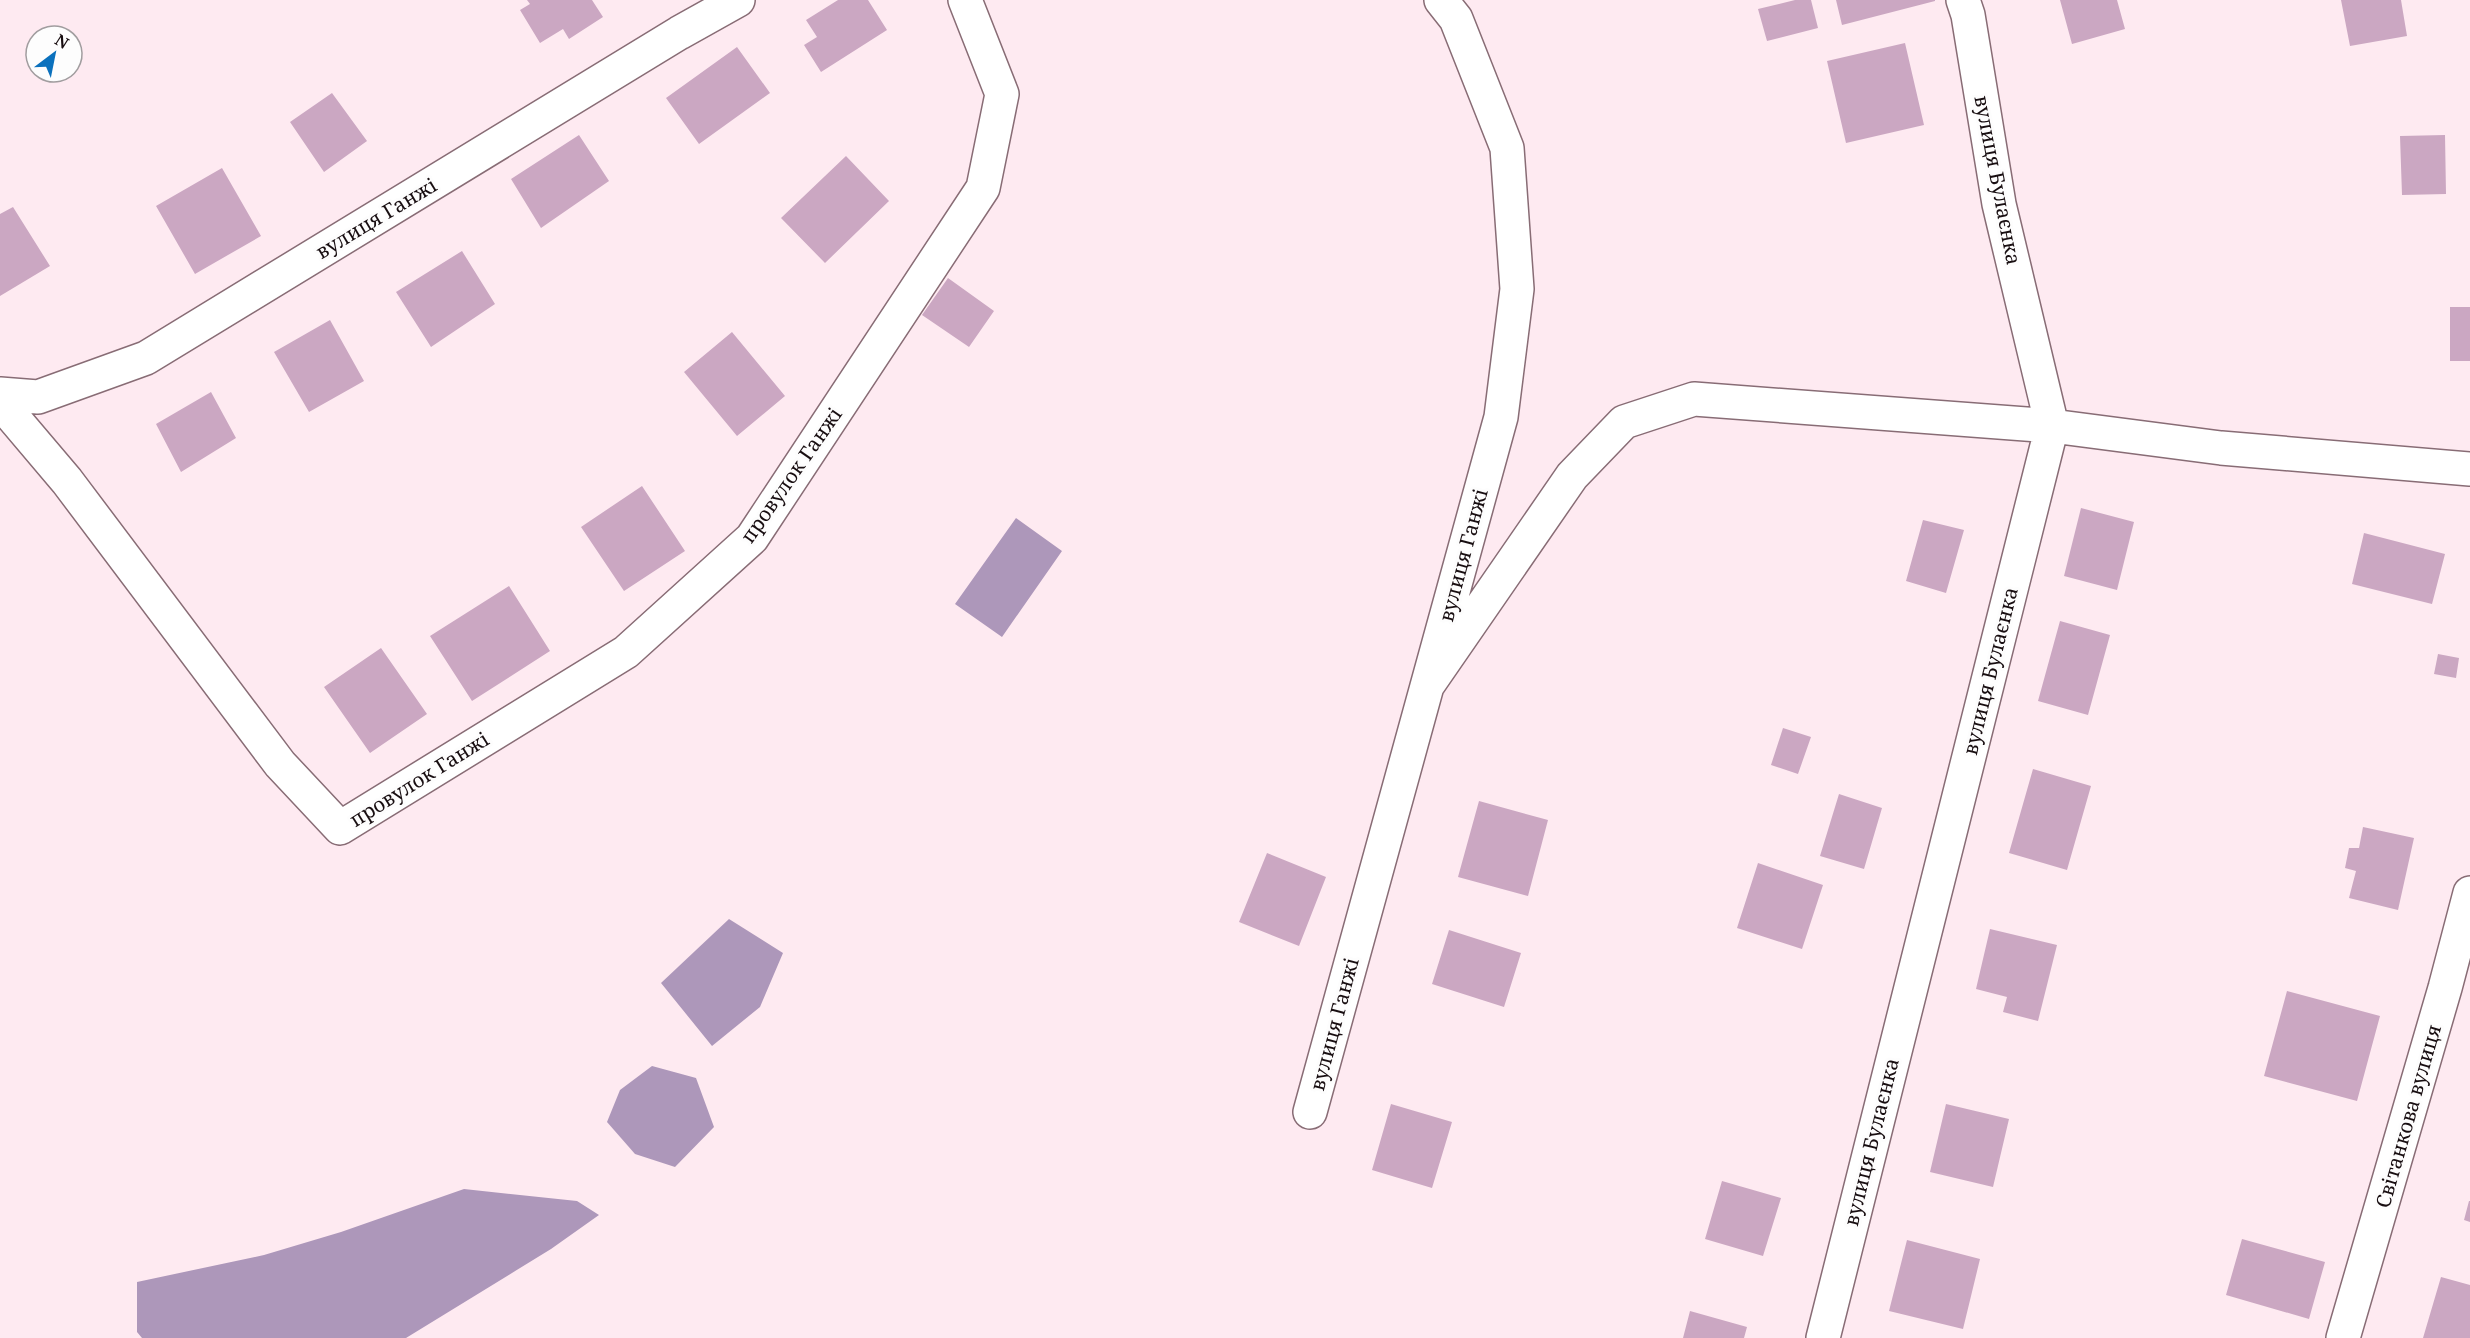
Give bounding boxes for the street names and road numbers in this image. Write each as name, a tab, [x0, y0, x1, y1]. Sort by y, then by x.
street label: вулиця Булаєнка	[1968, 93, 2028, 267]
street label: вулиця Ганжі	[310, 171, 442, 265]
street label: провулок Ганжі	[734, 402, 848, 548]
street label: вулиця Ганжі	[1432, 485, 1494, 625]
street label: вулиця Булаєнка	[1956, 584, 2024, 758]
street label: провулок Ганжі	[344, 725, 494, 833]
street label: вулиця Ганжі	[1303, 954, 1365, 1094]
street label: Світанкова вулиця	[2369, 1021, 2447, 1211]
street label: вулиця Булаєнка	[1837, 1055, 1905, 1229]

